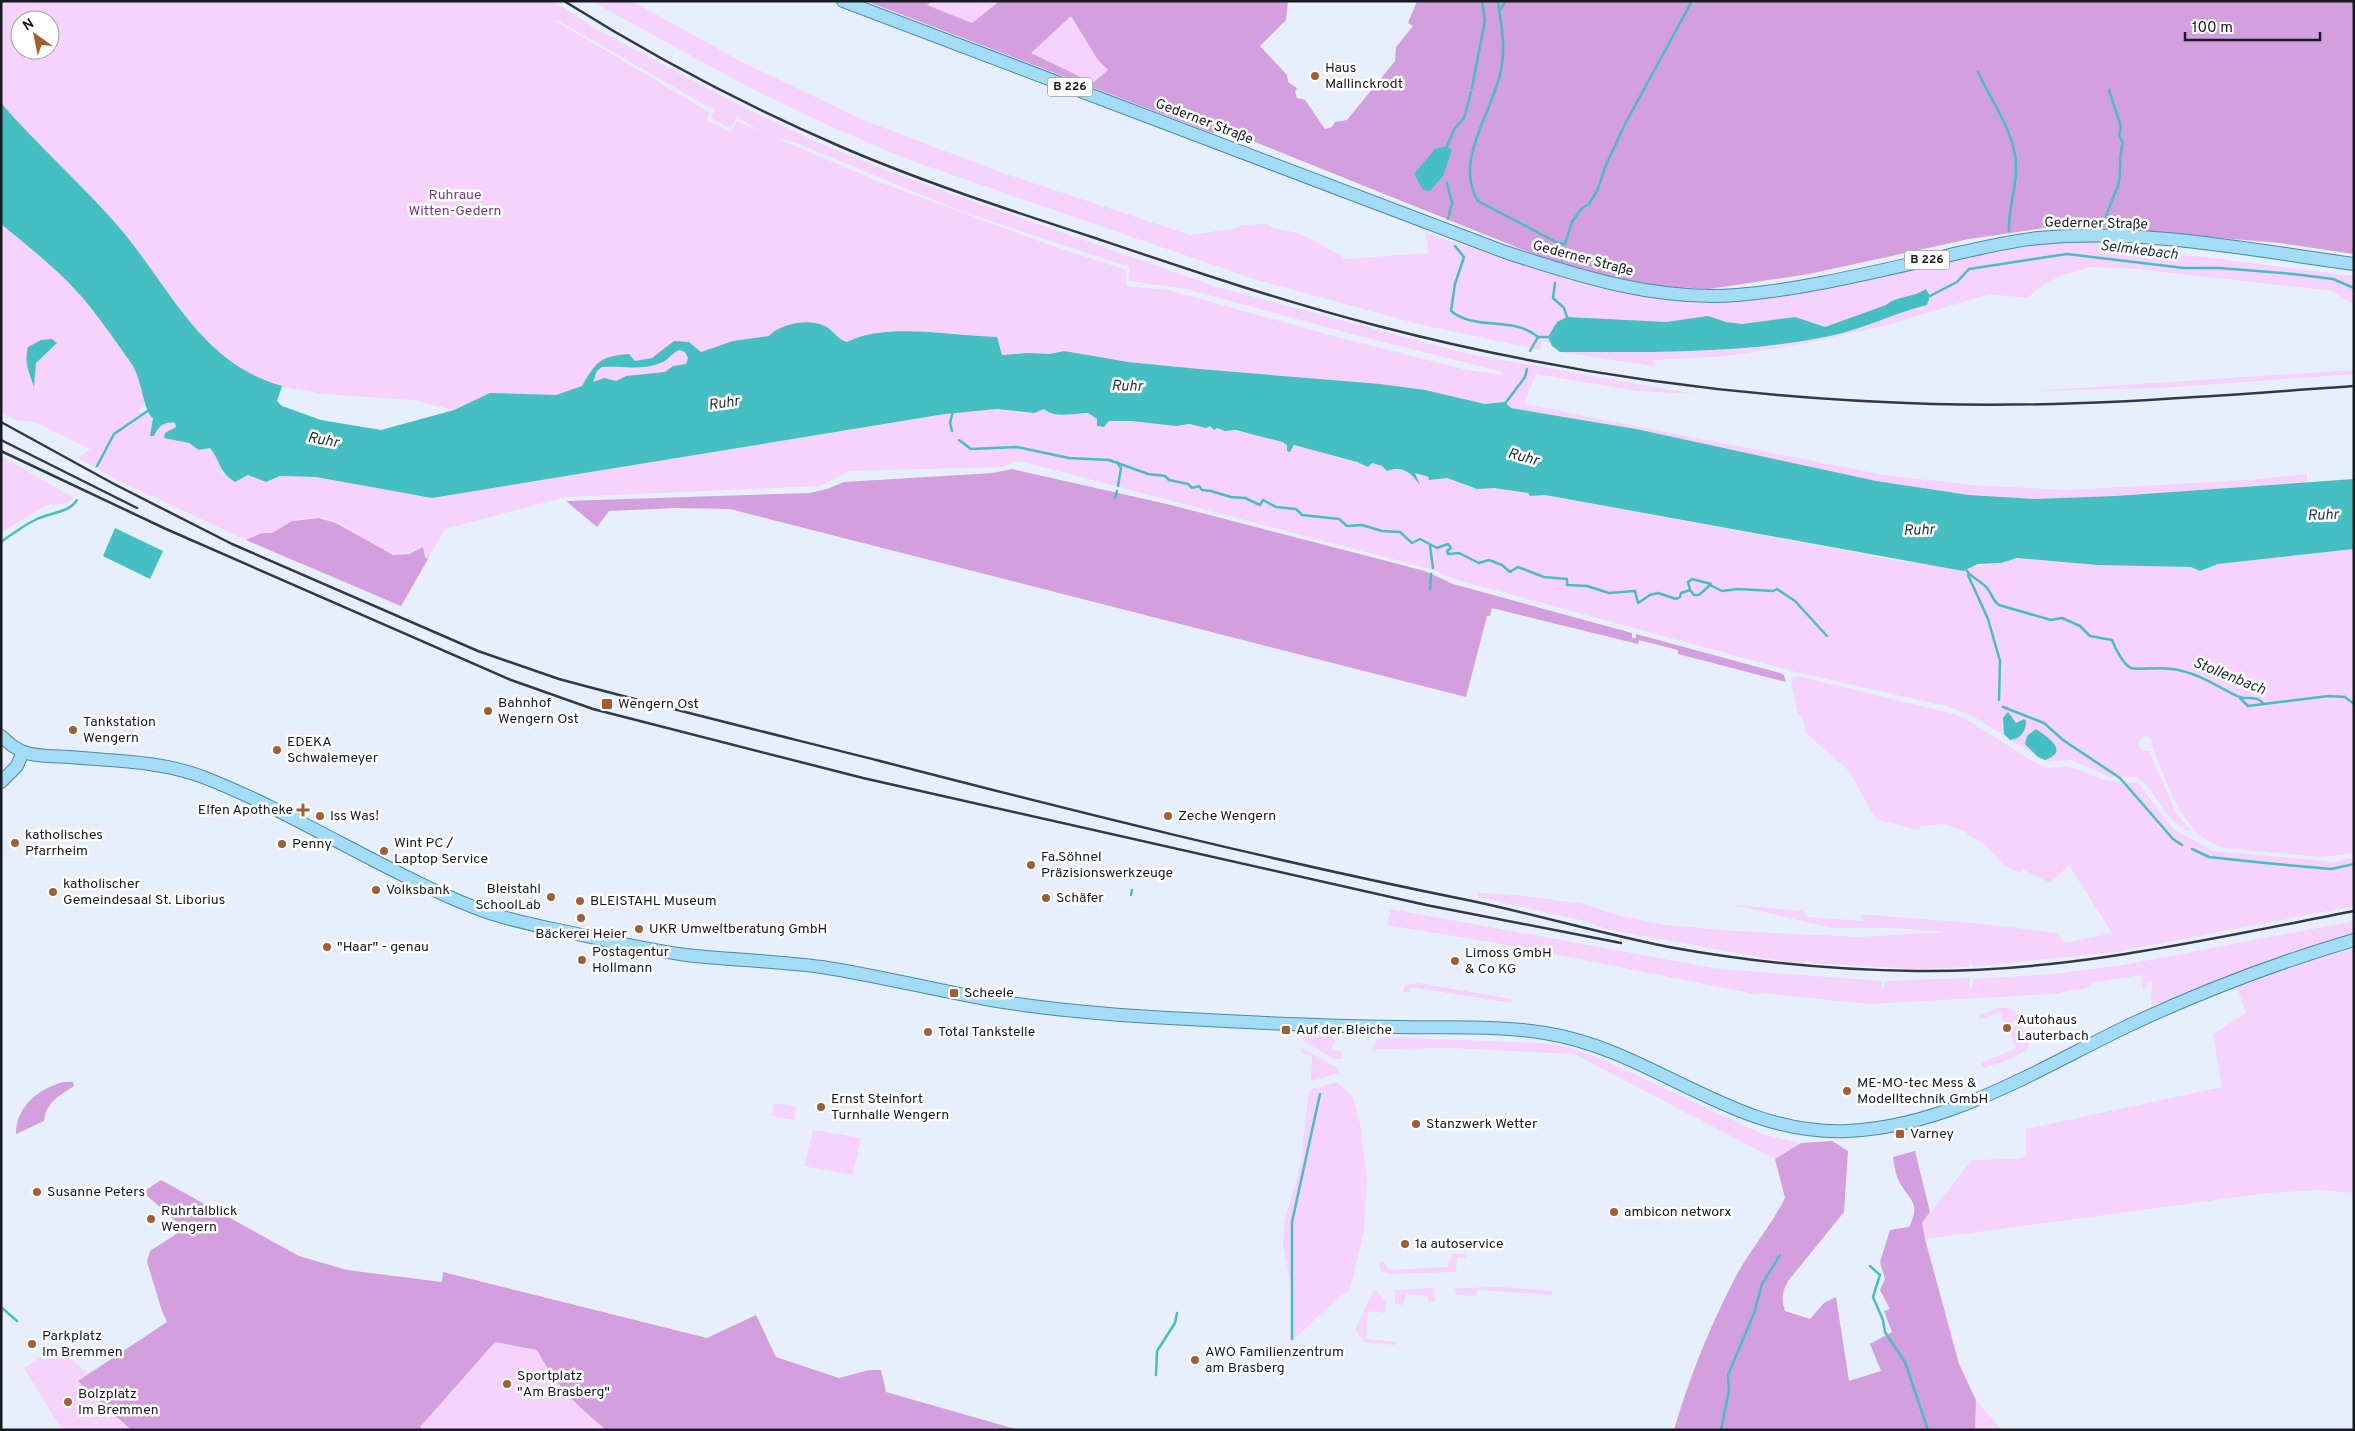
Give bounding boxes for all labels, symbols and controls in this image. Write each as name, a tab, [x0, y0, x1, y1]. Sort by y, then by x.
north arrow	[10, 10, 60, 60]
scale bar	[2185, 10, 2320, 42]
text: N	[20, 15, 38, 35]
text: 100 m	[2192, 19, 2233, 38]
place label: Haus Mallinckrodt	[1325, 60, 1403, 93]
marker: Haus Mallinckrodt	[1309, 70, 1321, 82]
road number: B 226	[1048, 77, 1092, 96]
street label: Gederner Straße	[1153, 95, 1255, 149]
park label: Ruhraue Witten-Gedern	[409, 187, 501, 220]
street label: Gederner Straße	[2044, 215, 2148, 233]
street label: Gederner Straße	[1531, 237, 1635, 281]
water label: Selmkebach	[2099, 237, 2179, 265]
road number: B 226	[1904, 250, 1950, 270]
water label: Ruhr	[1111, 377, 1144, 397]
water label: Ruhr	[707, 392, 742, 416]
water label: Ruhr	[306, 429, 341, 454]
water label: Ruhr	[1505, 445, 1542, 472]
water label: Ruhr	[2307, 506, 2340, 526]
water label: Ruhr	[1903, 521, 1936, 541]
water label: Stollenbach	[2190, 654, 2268, 700]
place label: Bahnhof Wengern Ost	[498, 695, 579, 728]
place label: Wengern Ost	[618, 696, 699, 713]
marker: Wengern Ost	[600, 697, 614, 711]
marker: Bahnhof Wengern Ost	[482, 705, 494, 717]
place label: Tankstation Wengern	[83, 714, 156, 747]
marker: Tankstation Wengern	[67, 724, 79, 736]
place label: EDEKA Schwalemeyer	[287, 734, 379, 767]
marker: EDEKA Schwalemeyer	[271, 744, 283, 756]
place label: Elfen Apotheke	[198, 802, 293, 819]
marker: Elfen Apotheke	[297, 804, 309, 816]
place label: Iss Was!	[330, 808, 379, 825]
place label: Zeche Wengern	[1178, 808, 1276, 825]
marker: Iss Was!	[314, 810, 326, 822]
marker: Zeche Wengern	[1162, 810, 1174, 822]
place label: katholisches Pfarrheim	[25, 827, 103, 860]
place label: Wint PC / Laptop Service	[394, 835, 488, 868]
place label: Penny	[292, 836, 332, 853]
marker: katholisches Pfarrheim	[9, 837, 21, 849]
marker: Penny	[276, 838, 288, 850]
marker: Wint PC / Laptop Service	[378, 845, 390, 857]
place label: Fa.Söhnel Präzisionswerkzeuge	[1041, 849, 1173, 882]
marker: Fa.Söhnel Präzisionswerkzeuge	[1025, 859, 1037, 871]
place label: katholischer Gemeindesaal St. Liborius	[63, 876, 225, 909]
place label: Bleistahl SchoolLab	[475, 881, 541, 914]
place label: Volksbank	[386, 882, 450, 899]
marker: Volksbank	[370, 884, 382, 896]
marker: katholischer Gemeindesaal St. Liborius	[47, 886, 59, 898]
place label: Schäfer	[1056, 890, 1104, 907]
marker: Bleistahl SchoolLab	[545, 891, 557, 903]
marker: Schäfer	[1040, 892, 1052, 904]
place label: BLEISTAHL Museum	[590, 893, 717, 910]
marker: BLEISTAHL Museum	[574, 895, 586, 907]
marker: Bäckerei Heier	[575, 912, 587, 924]
place label: UKR Umweltberatung GmbH	[649, 921, 827, 938]
marker: UKR Umweltberatung GmbH	[633, 923, 645, 935]
place label: Bäckerei Heier	[535, 926, 627, 943]
place label: "Haar" - genau	[337, 939, 429, 956]
marker: "Haar" - genau	[321, 941, 333, 953]
place label: Postagentur Hollmann	[592, 944, 670, 977]
place label: Limoss GmbH & Co KG	[1465, 945, 1552, 978]
marker: Postagentur Hollmann	[576, 954, 588, 966]
marker: Limoss GmbH & Co KG	[1449, 955, 1461, 967]
place label: Scheele	[964, 985, 1014, 1002]
marker: Scheele	[948, 987, 960, 999]
place label: Autohaus Lauterbach	[2017, 1012, 2089, 1045]
place label: Auf der Bleiche	[1296, 1022, 1392, 1039]
marker: Autohaus Lauterbach	[2001, 1022, 2013, 1034]
place label: Total Tankstelle	[938, 1024, 1035, 1041]
marker: Auf der Bleiche	[1280, 1024, 1292, 1036]
marker: Total Tankstelle	[922, 1026, 934, 1038]
place label: ME-MO-tec Mess & Modelltechnik GmbH	[1857, 1075, 1988, 1108]
marker: ME-MO-tec Mess & Modelltechnik GmbH	[1841, 1085, 1853, 1097]
place label: Ernst Steinfort Turnhalle Wengern	[831, 1091, 949, 1124]
marker: Ernst Steinfort Turnhalle Wengern	[815, 1101, 827, 1113]
place label: Stanzwerk Wetter	[1426, 1116, 1538, 1133]
marker: Stanzwerk Wetter	[1410, 1118, 1422, 1130]
place label: Varney	[1910, 1126, 1954, 1143]
marker: Varney	[1894, 1128, 1906, 1140]
place label: Susanne Peters	[47, 1184, 145, 1201]
marker: Susanne Peters	[31, 1186, 43, 1198]
place label: Ruhrtalblick Wengern	[161, 1203, 237, 1236]
place label: ambicon networx	[1624, 1204, 1732, 1221]
marker: ambicon networx	[1608, 1206, 1620, 1218]
marker: Ruhrtalblick Wengern	[145, 1213, 157, 1225]
place label: 1a autoservice	[1415, 1236, 1504, 1253]
marker: 1a autoservice	[1399, 1238, 1411, 1250]
place label: Parkplatz Im Bremmen	[42, 1328, 123, 1361]
marker: Parkplatz Im Bremmen	[26, 1338, 38, 1350]
place label: AWO Familienzentrum am Brasberg	[1205, 1344, 1344, 1377]
marker: AWO Familienzentrum am Brasberg	[1189, 1354, 1201, 1366]
place label: Sportplatz "Am Brasberg"	[517, 1368, 610, 1401]
marker: Sportplatz "Am Brasberg"	[501, 1378, 513, 1390]
place label: Bolzplatz Im Bremmen	[78, 1386, 159, 1419]
marker: Bolzplatz Im Bremmen	[62, 1396, 74, 1408]

